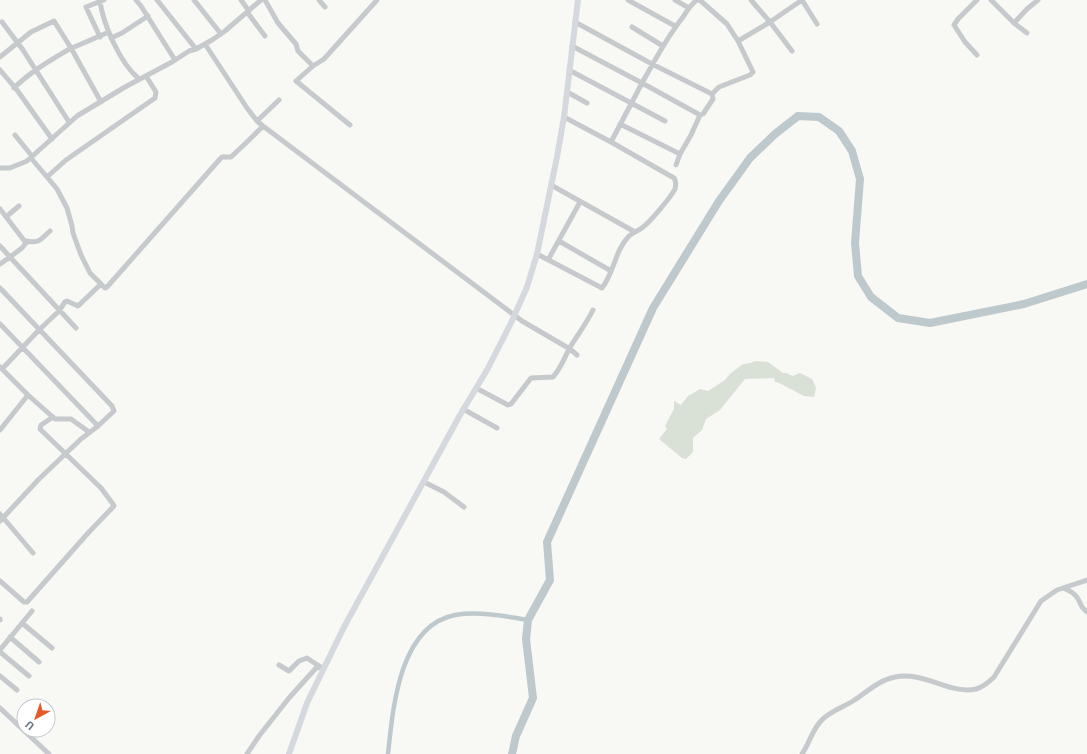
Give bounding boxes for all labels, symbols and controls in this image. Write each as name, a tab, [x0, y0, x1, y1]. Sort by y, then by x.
north arrow	[16, 698, 56, 738]
text: U	[22, 719, 36, 733]

